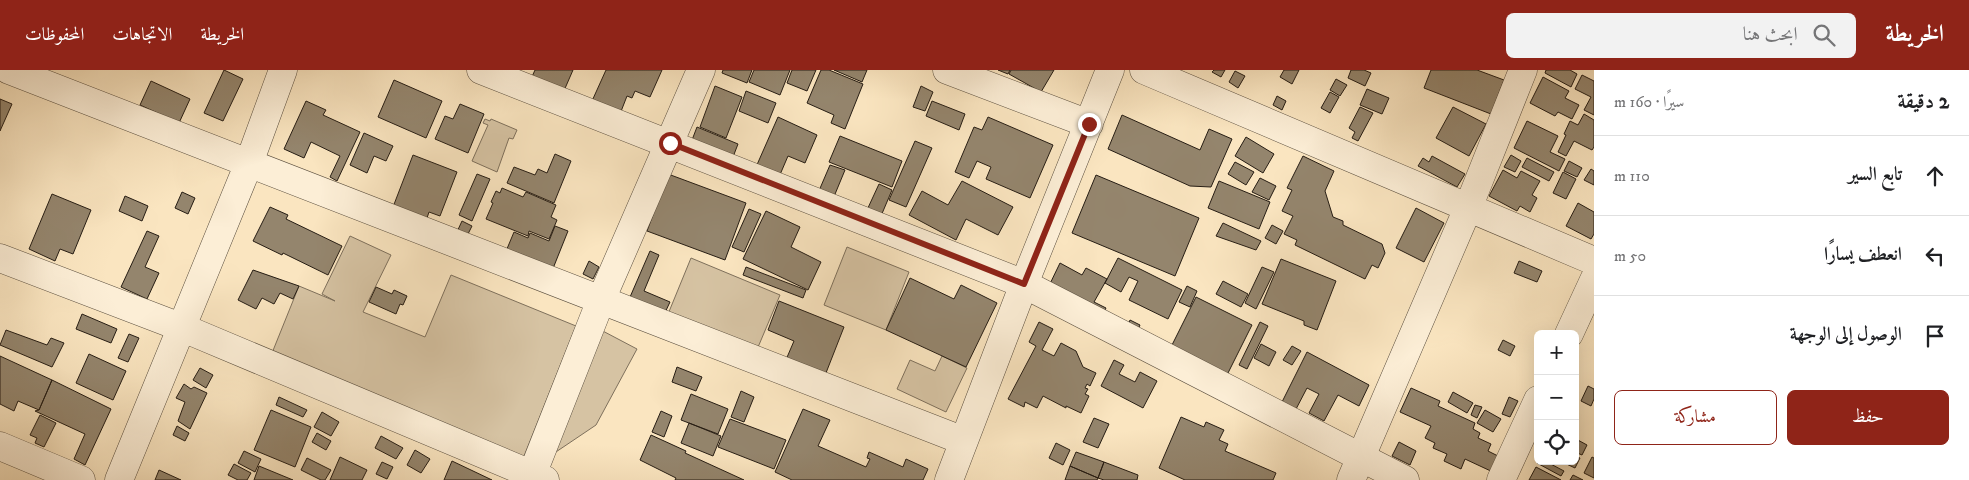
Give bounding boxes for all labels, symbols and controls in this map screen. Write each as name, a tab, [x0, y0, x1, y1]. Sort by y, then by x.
search box	[1506, 13, 1856, 58]
text: الخريطة	[1886, 19, 1944, 49]
icon: search	[1810, 21, 1838, 49]
text: ابحث هنا	[1743, 23, 1798, 46]
text: المحفوظات	[25, 24, 84, 46]
text: الاتجاهات	[112, 24, 172, 46]
text: الخريطة	[200, 24, 244, 46]
text: 2 دقيقة	[1898, 89, 1949, 115]
text: سيرًا · 160 m	[1614, 92, 1684, 112]
route end	[1078, 113, 1101, 136]
route start	[659, 132, 682, 155]
icon: ahead	[1921, 162, 1949, 190]
text: تابع السير	[1848, 163, 1902, 186]
text: 110 m	[1614, 166, 1650, 186]
icon: left	[1921, 242, 1949, 270]
text: انعطف يسارًا	[1824, 243, 1902, 266]
text: 50 m	[1614, 246, 1646, 266]
icon: arrive	[1921, 322, 1949, 350]
text: الوصول إلى الوجهة	[1790, 323, 1902, 346]
map controls	[1534, 330, 1579, 465]
button: +	[1534, 330, 1579, 375]
button: −	[1534, 375, 1579, 420]
button: مشاركة	[1614, 390, 1777, 445]
button: حفظ	[1787, 390, 1949, 445]
button: locate	[1534, 420, 1579, 465]

